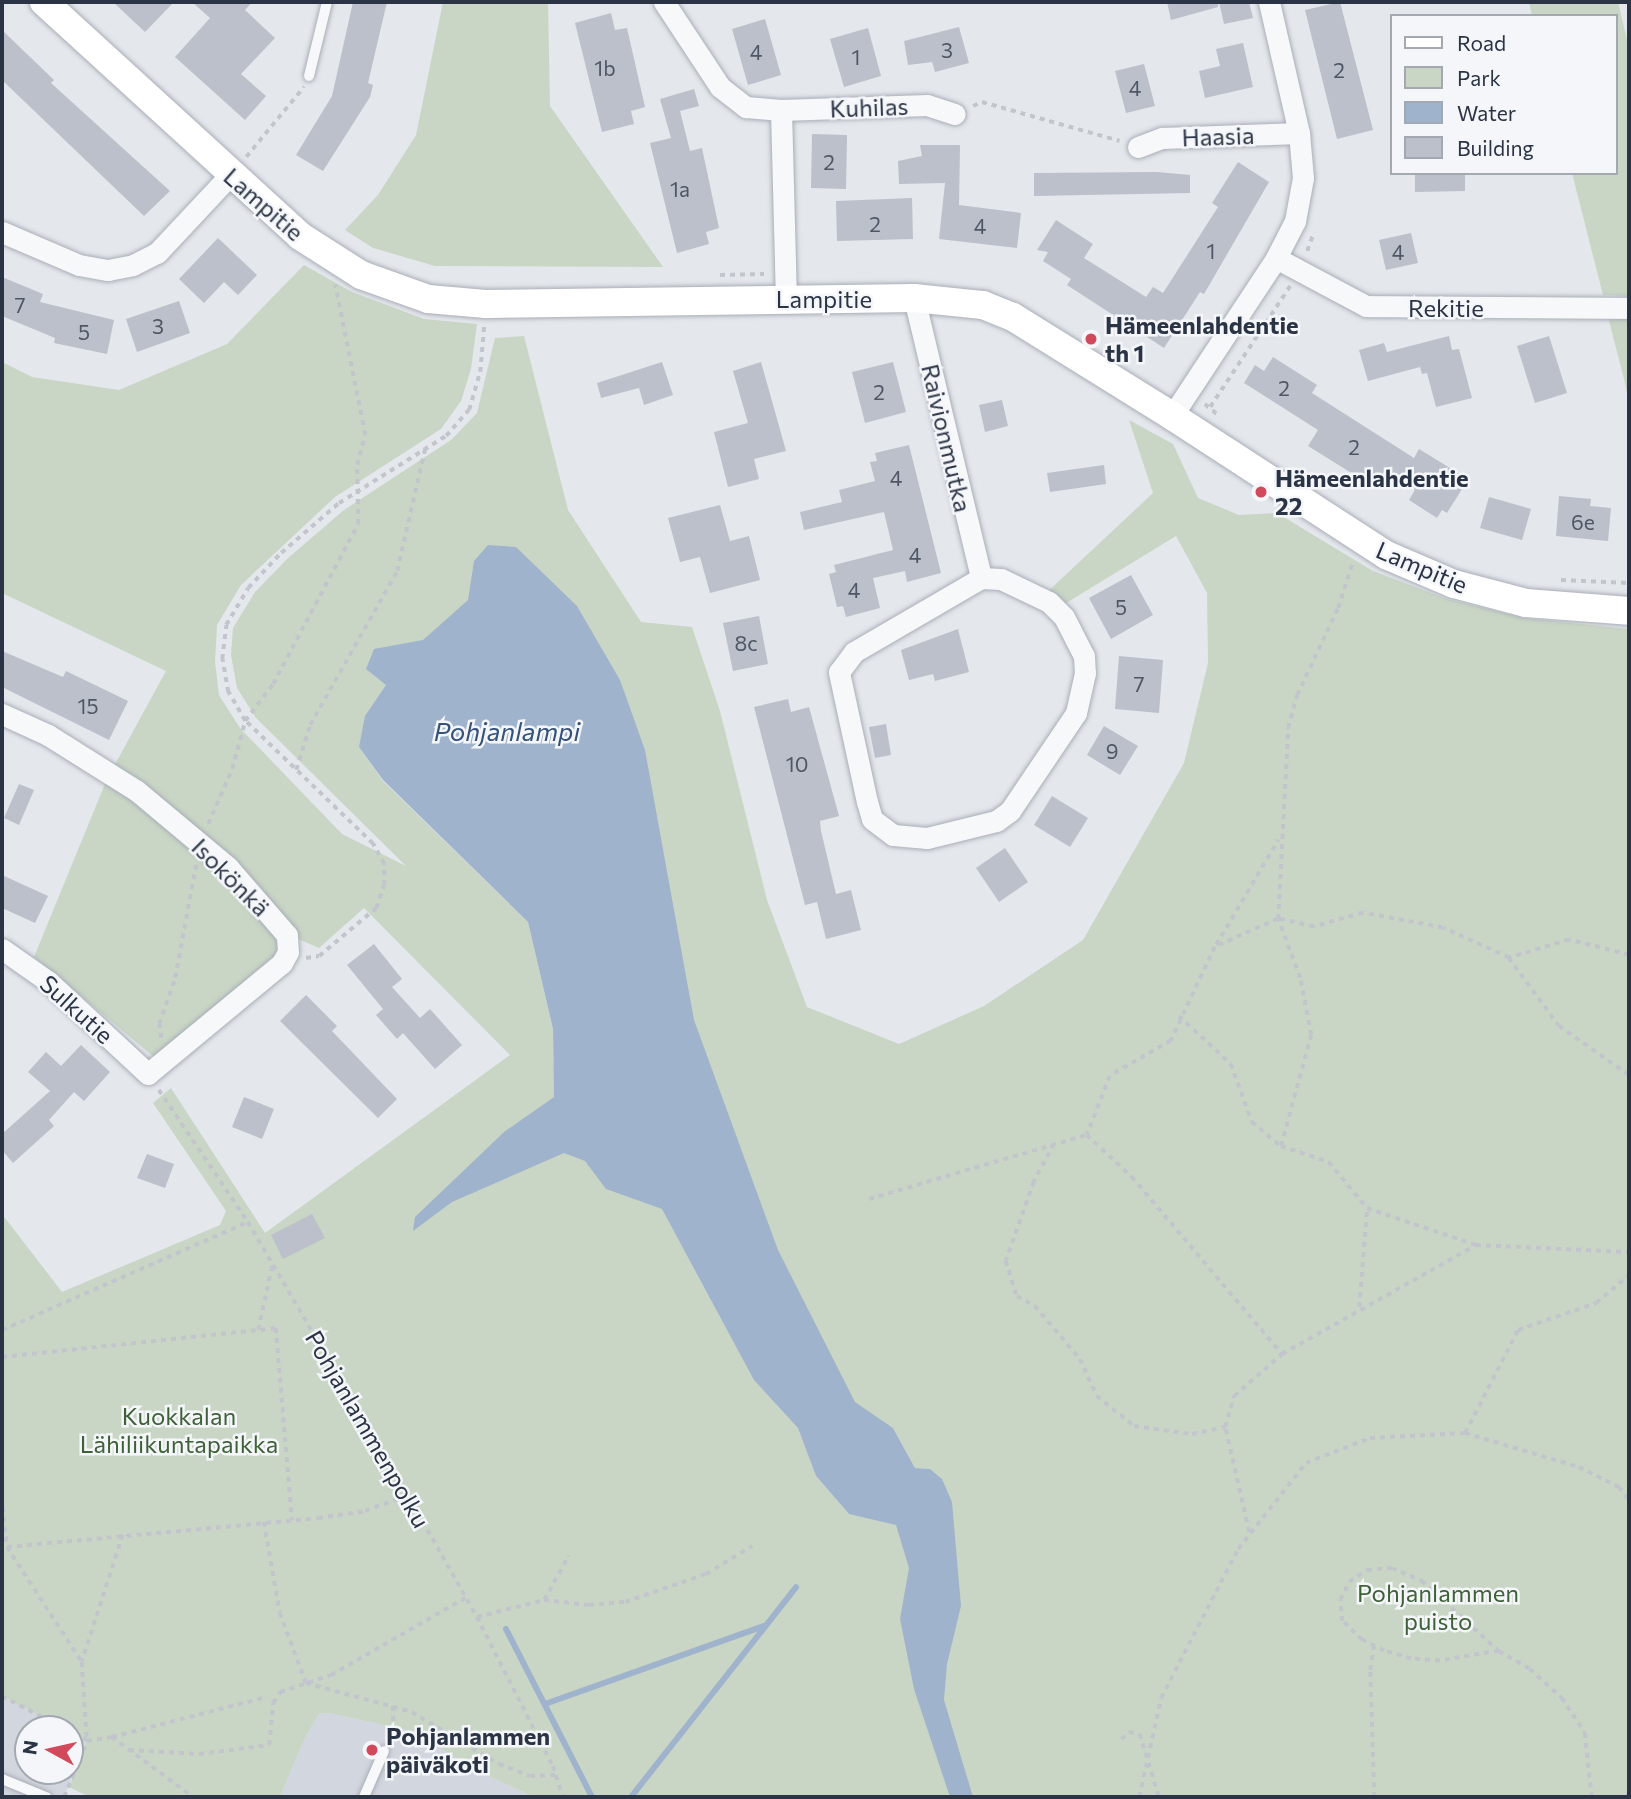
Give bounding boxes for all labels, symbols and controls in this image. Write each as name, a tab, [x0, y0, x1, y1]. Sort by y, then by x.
legend	[1390, 14, 1617, 175]
text: Road	[1457, 30, 1506, 55]
house number: 3	[941, 37, 953, 63]
house number: 4	[750, 39, 762, 65]
house number: 1	[852, 44, 860, 70]
house number: 1b	[594, 55, 616, 81]
house number: 2	[1333, 57, 1345, 83]
text: Park	[1457, 65, 1501, 90]
house number: 4	[1129, 75, 1141, 101]
street label: Kuhilas	[829, 91, 909, 123]
text: Water	[1457, 100, 1516, 125]
street label: Haasia	[1181, 120, 1255, 152]
text: Building	[1457, 135, 1534, 160]
house number: 2	[823, 149, 835, 175]
street label: Lampitie	[218, 162, 310, 246]
house number: 1a	[670, 176, 690, 202]
house number: 2	[869, 211, 881, 237]
house number: 4	[974, 213, 986, 239]
house number: 1	[1207, 238, 1215, 264]
house number: 4	[1392, 239, 1404, 265]
street label: Lampitie	[776, 285, 872, 313]
house number: 7	[14, 292, 26, 318]
street label: Rekitie	[1408, 294, 1484, 322]
place label: Hämeenlahdentie th 1	[1105, 311, 1299, 367]
house number: 3	[152, 313, 164, 339]
house number: 5	[78, 319, 90, 345]
marker: Hämeenlahdentie th 1	[1083, 331, 1099, 347]
street label: Raivionmutka	[916, 361, 978, 515]
house number: 2	[1278, 375, 1290, 401]
house number: 2	[873, 379, 885, 405]
house number: 2	[1348, 434, 1360, 460]
place label: Hämeenlahdentie 22	[1275, 464, 1469, 520]
house number: 4	[890, 465, 902, 491]
marker: Hämeenlahdentie 22	[1253, 484, 1269, 500]
house number: 6e	[1571, 509, 1595, 535]
street label: Lampitie	[1372, 535, 1472, 599]
house number: 4	[909, 542, 921, 568]
house number: 4	[848, 577, 860, 603]
house number: 5	[1115, 594, 1127, 620]
house number: 8c	[734, 630, 758, 656]
house number: 7	[1133, 671, 1145, 697]
house number: 15	[77, 693, 99, 719]
water label: Pohjanlampi	[434, 715, 580, 747]
house number: 9	[1106, 738, 1118, 764]
house number: 10	[786, 751, 808, 777]
street label: Isokönkä	[186, 832, 276, 922]
street label: Sulkutie	[34, 969, 120, 1049]
street label: Pohjanlammenpolku	[300, 1325, 436, 1533]
park label: Kuokkalan Lähiliikuntapaikka	[80, 1402, 278, 1458]
park label: Pohjanlammen puisto	[1357, 1579, 1519, 1635]
north arrow	[14, 1715, 84, 1785]
place label: Pohjanlammen päiväkoti	[386, 1722, 550, 1778]
text: N	[17, 1739, 42, 1756]
marker: Pohjanlammen päiväkoti	[364, 1742, 380, 1758]

